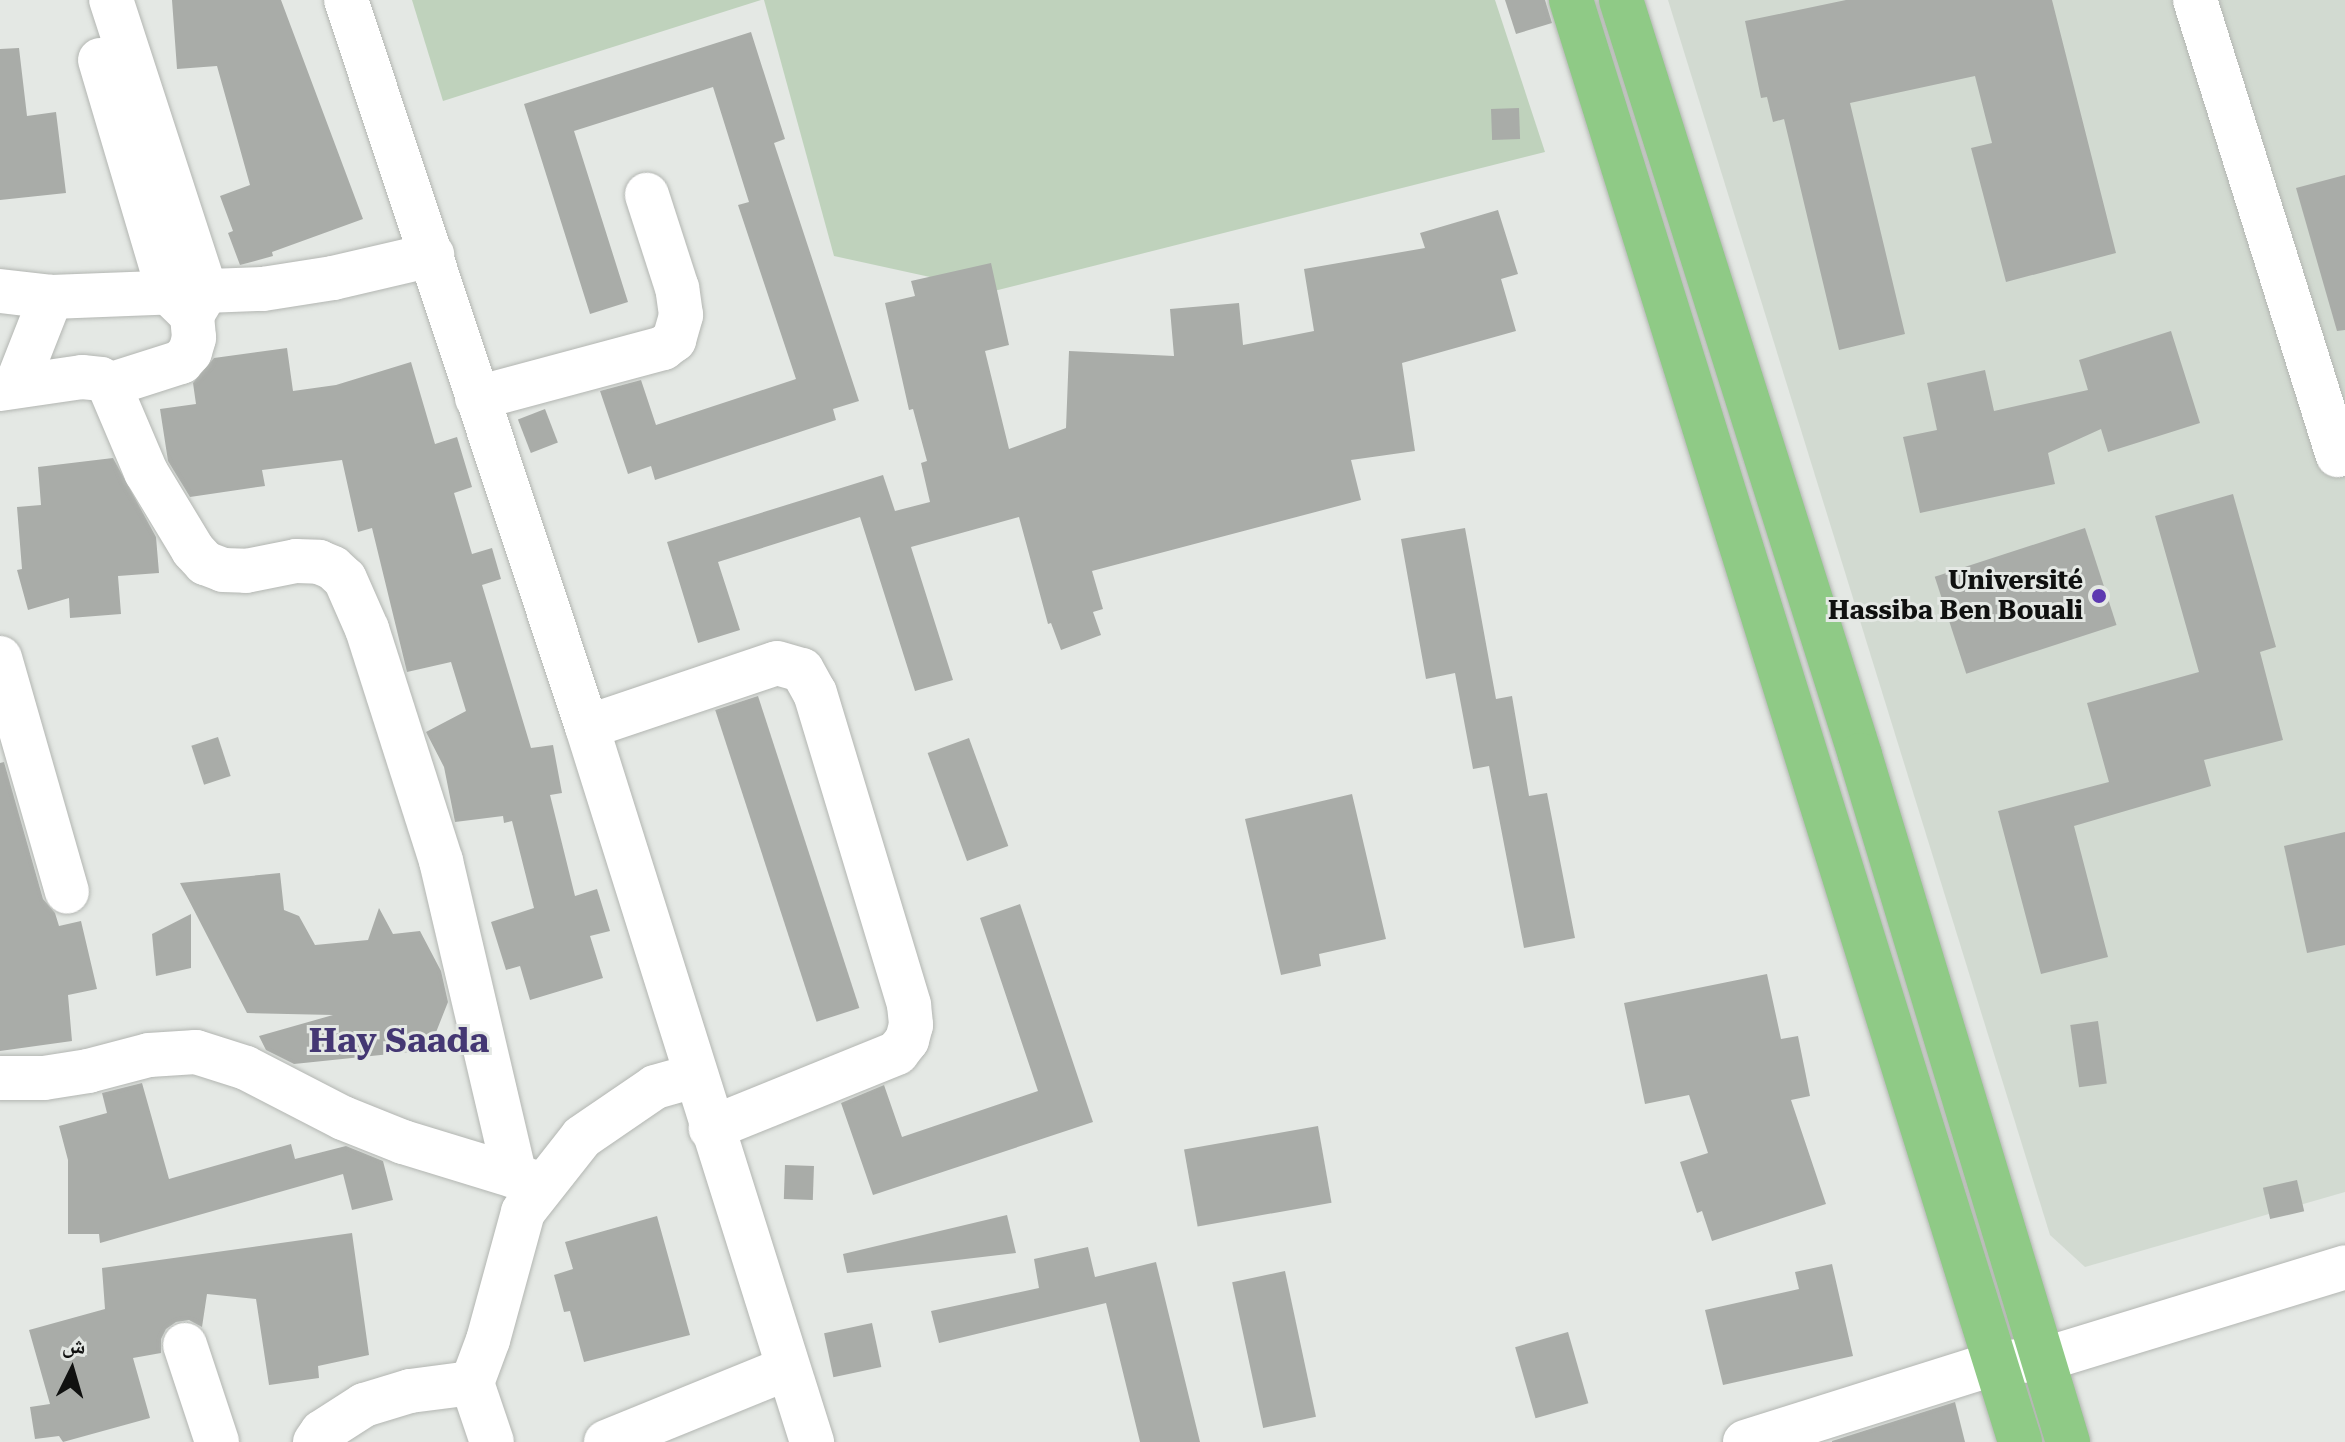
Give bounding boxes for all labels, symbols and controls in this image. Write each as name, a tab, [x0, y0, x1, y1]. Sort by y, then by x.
place label: Université Hassiba Ben Bouali	[1828, 565, 2083, 626]
marker: Université Hassiba Ben Bouali	[2090, 587, 2108, 605]
district label: Hay Saada	[309, 1021, 489, 1061]
north arrow	[32, 1330, 112, 1410]
text: ش	[61, 1332, 87, 1359]

